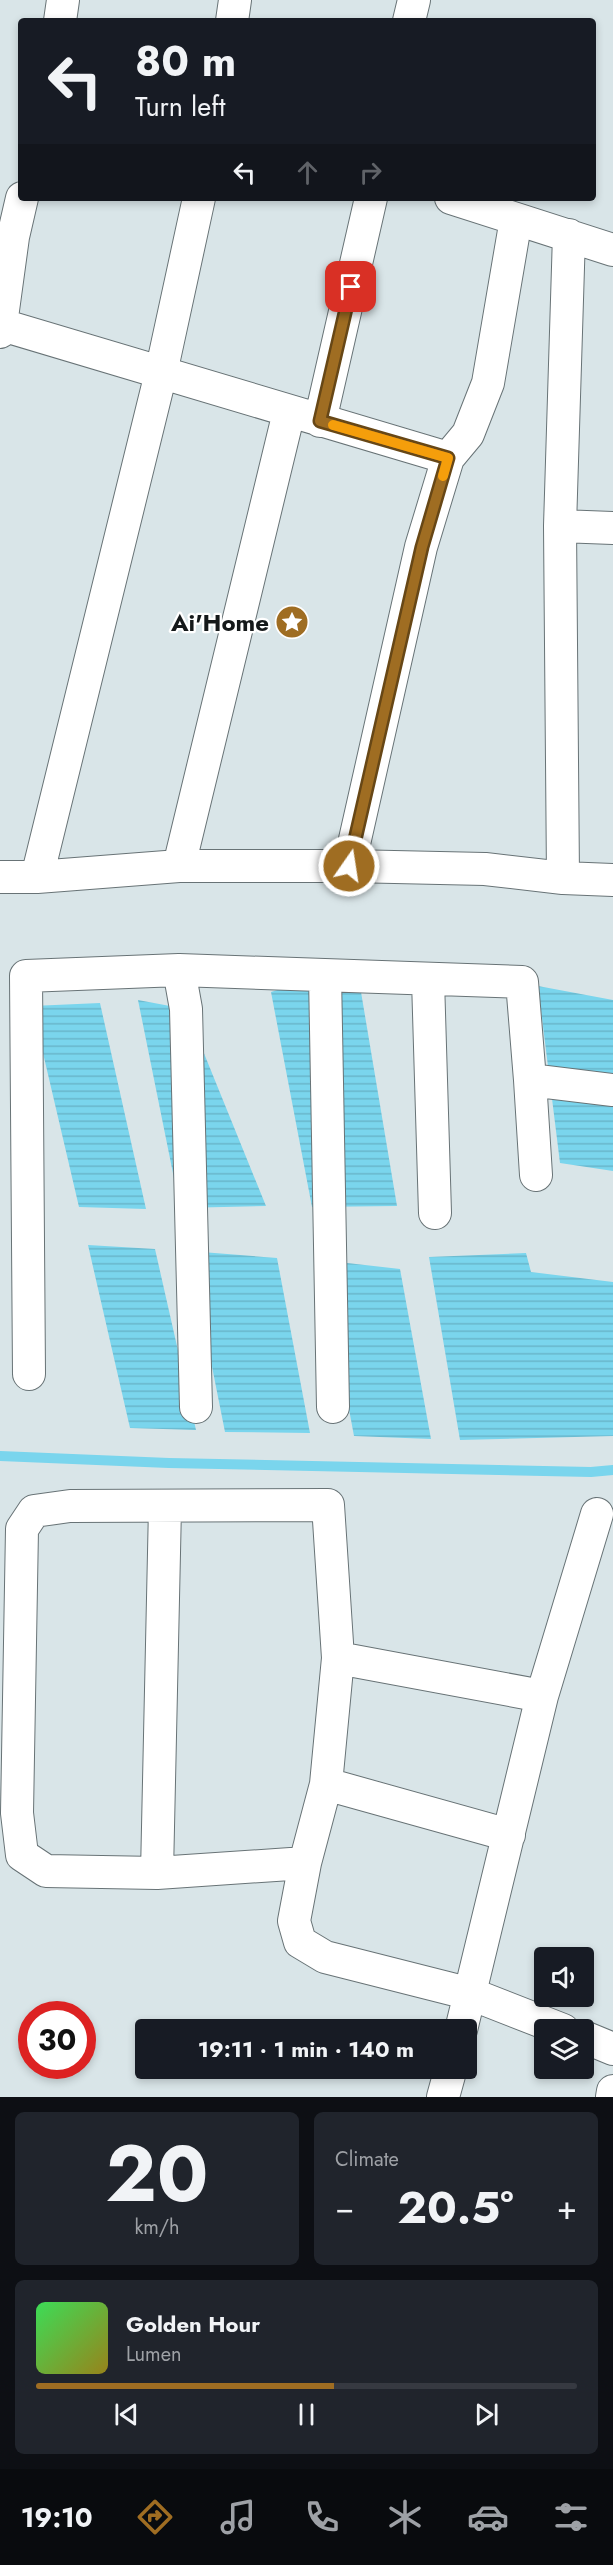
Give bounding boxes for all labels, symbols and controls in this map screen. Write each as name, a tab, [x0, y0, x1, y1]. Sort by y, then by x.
text: 80 m	[135, 31, 236, 92]
icon: left	[36, 42, 114, 120]
text: Turn left	[135, 87, 225, 126]
icon: left	[228, 156, 261, 189]
icon: ahead	[291, 156, 324, 189]
icon: right	[354, 156, 387, 189]
pin	[325, 261, 376, 312]
icon: arrive	[334, 270, 367, 303]
place icon: Ai'Home	[274, 604, 310, 640]
place label: Ai'Home	[170, 605, 269, 640]
position arrow	[317, 834, 381, 898]
map controls	[534, 1947, 594, 2079]
button: sound	[534, 1947, 594, 2007]
speed limit sign: 30	[18, 2001, 96, 2079]
button: layers	[534, 2019, 594, 2079]
text: 19:11 · 1 min · 140 m	[198, 2033, 414, 2065]
text: 20	[106, 2118, 208, 2230]
text: Climate	[335, 2145, 399, 2174]
text: 20.5°	[397, 2175, 514, 2240]
text: −	[335, 2184, 354, 2231]
text: +	[557, 2184, 577, 2231]
text: km/h	[134, 2213, 180, 2242]
text: Golden Hour	[126, 2308, 260, 2340]
text: Lumen	[126, 2340, 182, 2369]
icon: previous	[110, 2398, 143, 2431]
icon: pause	[290, 2398, 323, 2431]
icon: next	[470, 2398, 503, 2431]
icon: directions	[134, 2496, 176, 2538]
icon: music	[217, 2496, 259, 2538]
icon: phone	[301, 2496, 343, 2538]
icon: climate	[384, 2496, 426, 2538]
icon: car	[467, 2496, 509, 2538]
icon: filters	[550, 2496, 592, 2538]
text: 19:10	[21, 2498, 93, 2537]

